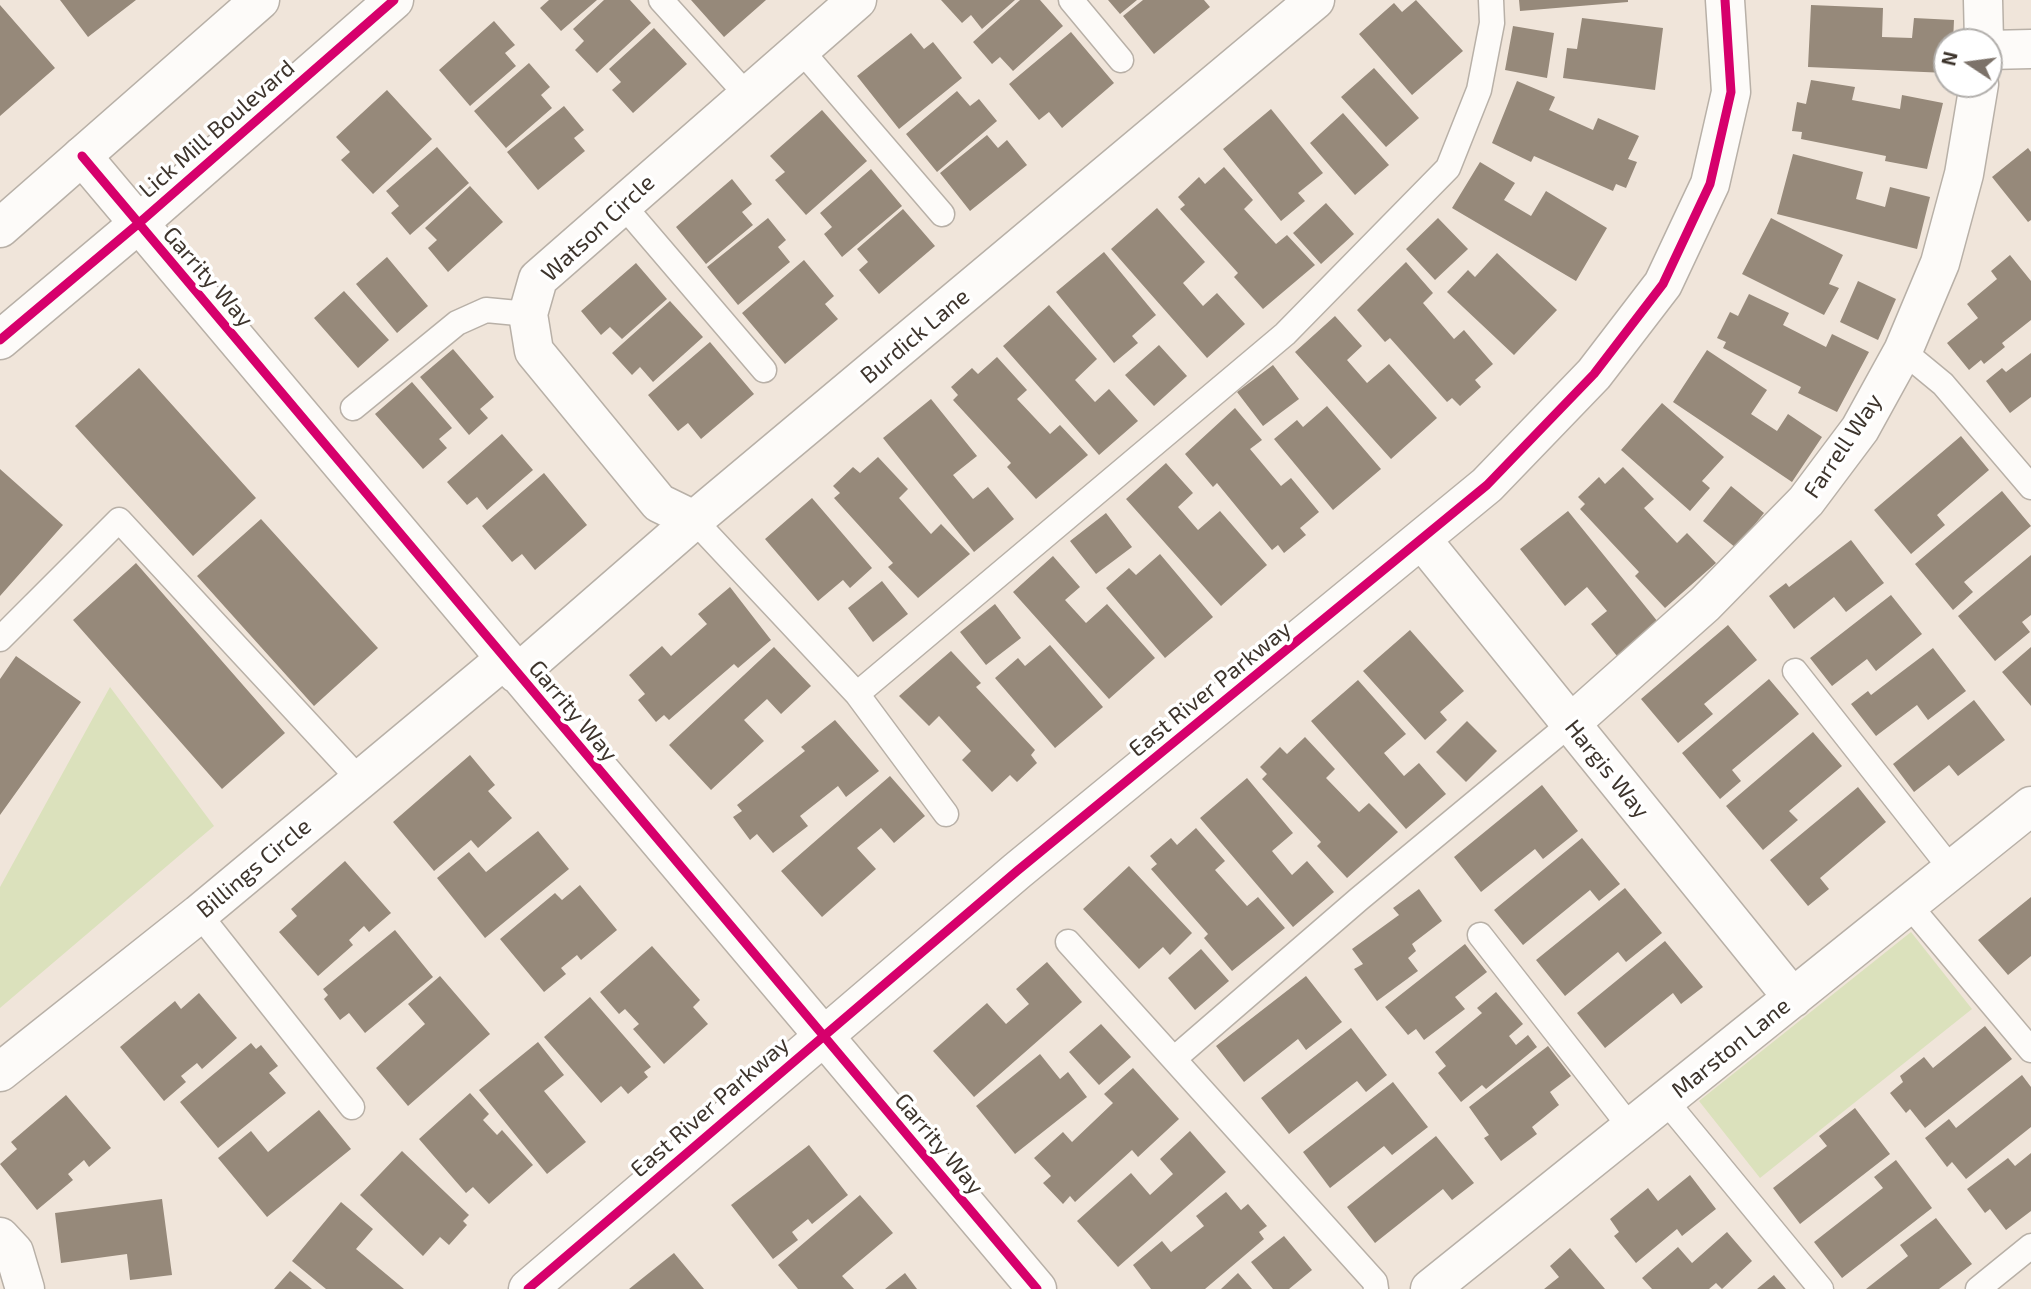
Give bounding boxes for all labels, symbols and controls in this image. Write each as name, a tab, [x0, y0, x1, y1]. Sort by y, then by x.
north arrow	[1933, 28, 2003, 98]
text: N	[1936, 49, 1962, 68]
street label: Lick Mill Boulevard	[134, 54, 300, 204]
street label: Watson Circle	[536, 169, 660, 287]
street label: Garrity Way	[157, 221, 259, 333]
street label: Burdick Lane	[855, 283, 975, 389]
street label: Farrell Way	[1798, 388, 1888, 504]
street label: East River Parkway	[1123, 615, 1297, 763]
street label: Garrity Way	[523, 655, 623, 767]
street label: Hargis Way	[1559, 714, 1655, 824]
street label: Billings Circle	[191, 812, 317, 924]
street label: Marston Lane	[1666, 992, 1796, 1104]
street label: East River Parkway	[625, 1031, 795, 1183]
street label: Garrity Way	[889, 1088, 989, 1200]

